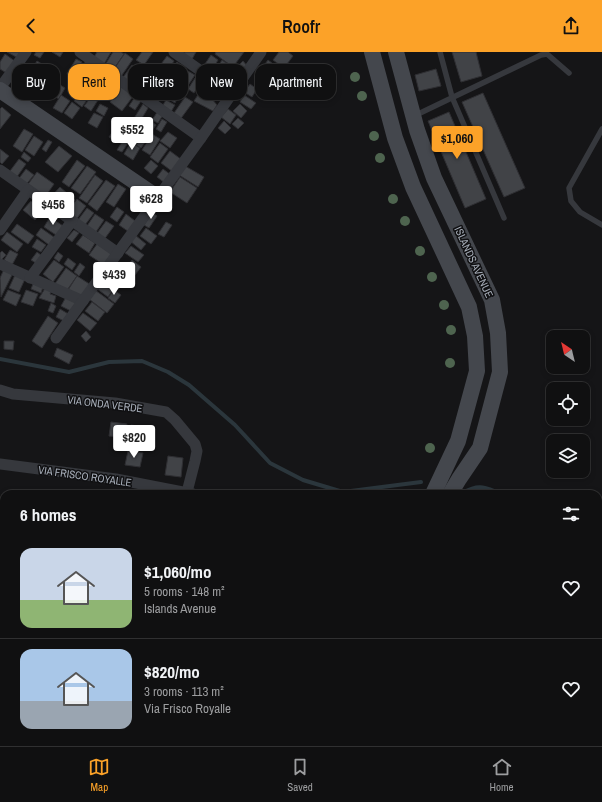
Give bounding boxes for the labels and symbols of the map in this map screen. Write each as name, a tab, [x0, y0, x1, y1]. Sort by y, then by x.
pin: $552	[108, 117, 156, 151]
pin: $1,060	[424, 126, 490, 160]
pin: $628	[127, 186, 175, 220]
pin: $456	[29, 192, 77, 226]
street label: ISLANDS AVENUE	[451, 224, 497, 300]
pin: $439	[90, 262, 138, 296]
north arrow	[546, 330, 590, 374]
street label: VIA ONDA VERDE	[67, 392, 143, 416]
pin: $820	[110, 425, 158, 459]
street label: VIA FRISCO ROYALLE	[37, 463, 133, 489]

